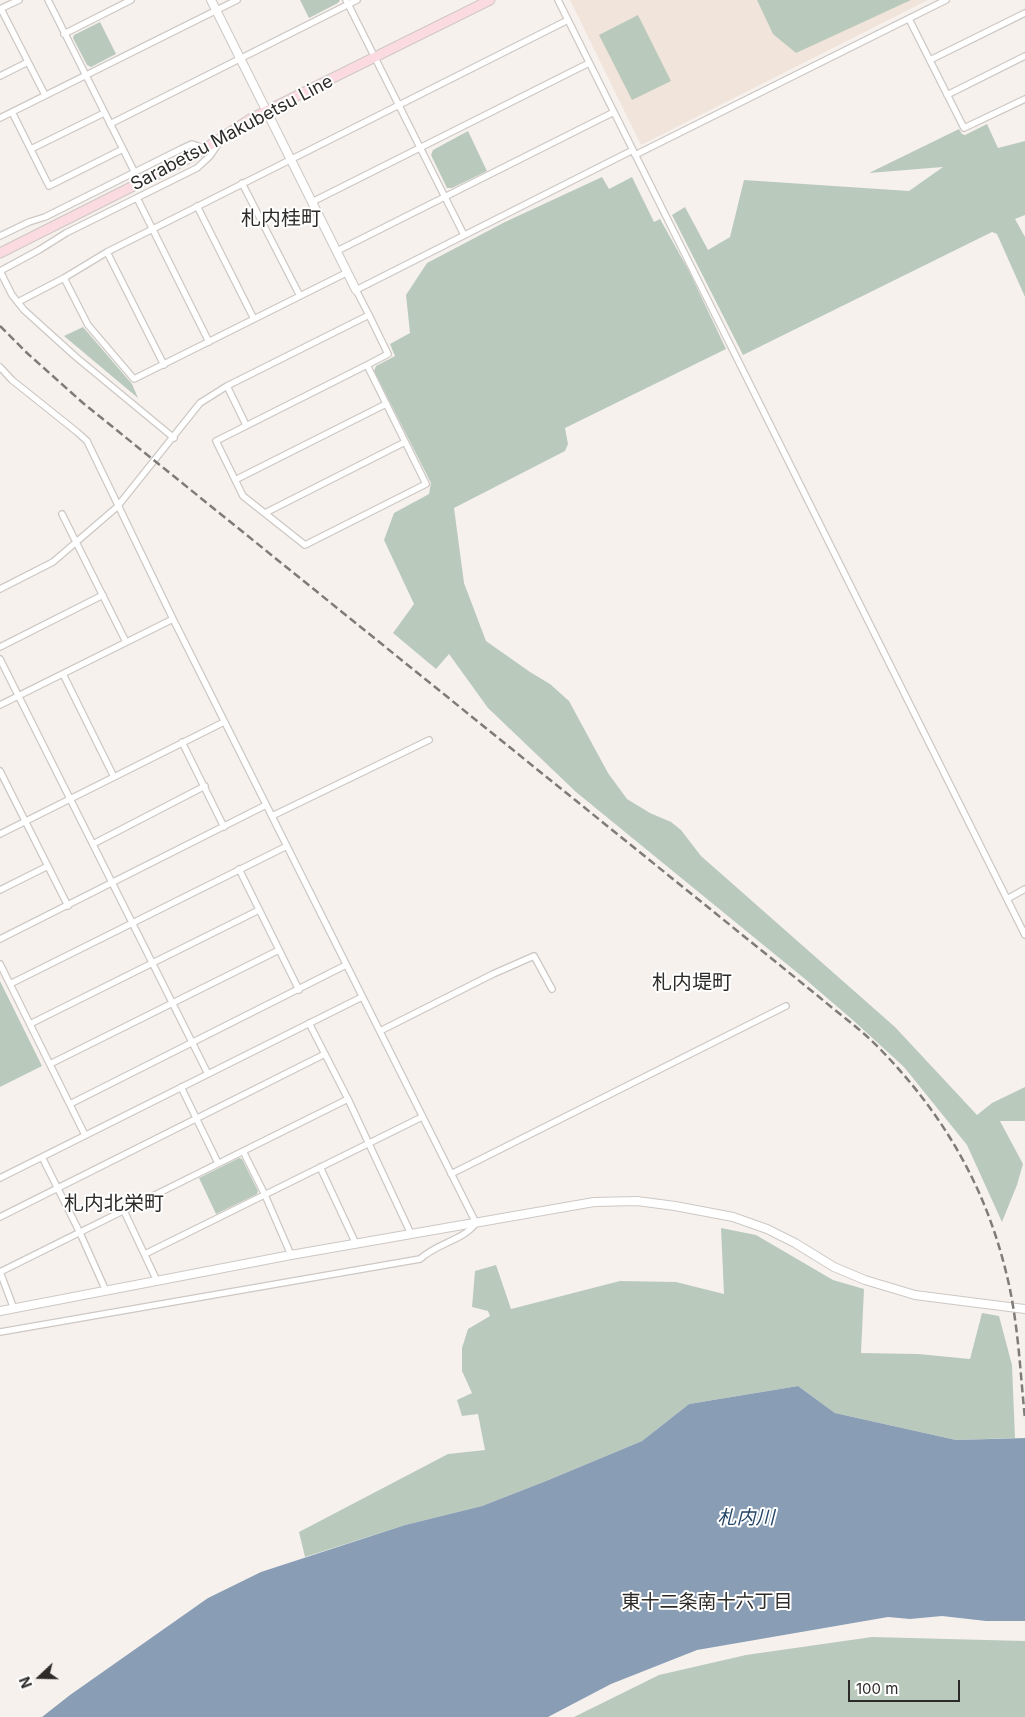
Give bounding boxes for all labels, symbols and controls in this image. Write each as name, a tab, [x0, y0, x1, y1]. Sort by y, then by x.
street label: Sarabetsu Makubetsu Line	[127, 70, 337, 196]
district label: 札内桂町	[241, 207, 321, 231]
district label: 札内堤町	[652, 971, 732, 995]
district label: 札内北栄町	[64, 1192, 164, 1216]
water label: 札内川	[718, 1507, 774, 1529]
district label: 東十二条南十六丁目	[622, 1591, 792, 1613]
north arrow	[15, 1652, 65, 1702]
scale bar	[850, 1670, 962, 1702]
text: N	[16, 1675, 35, 1691]
text: 100 m	[856, 1679, 898, 1698]

